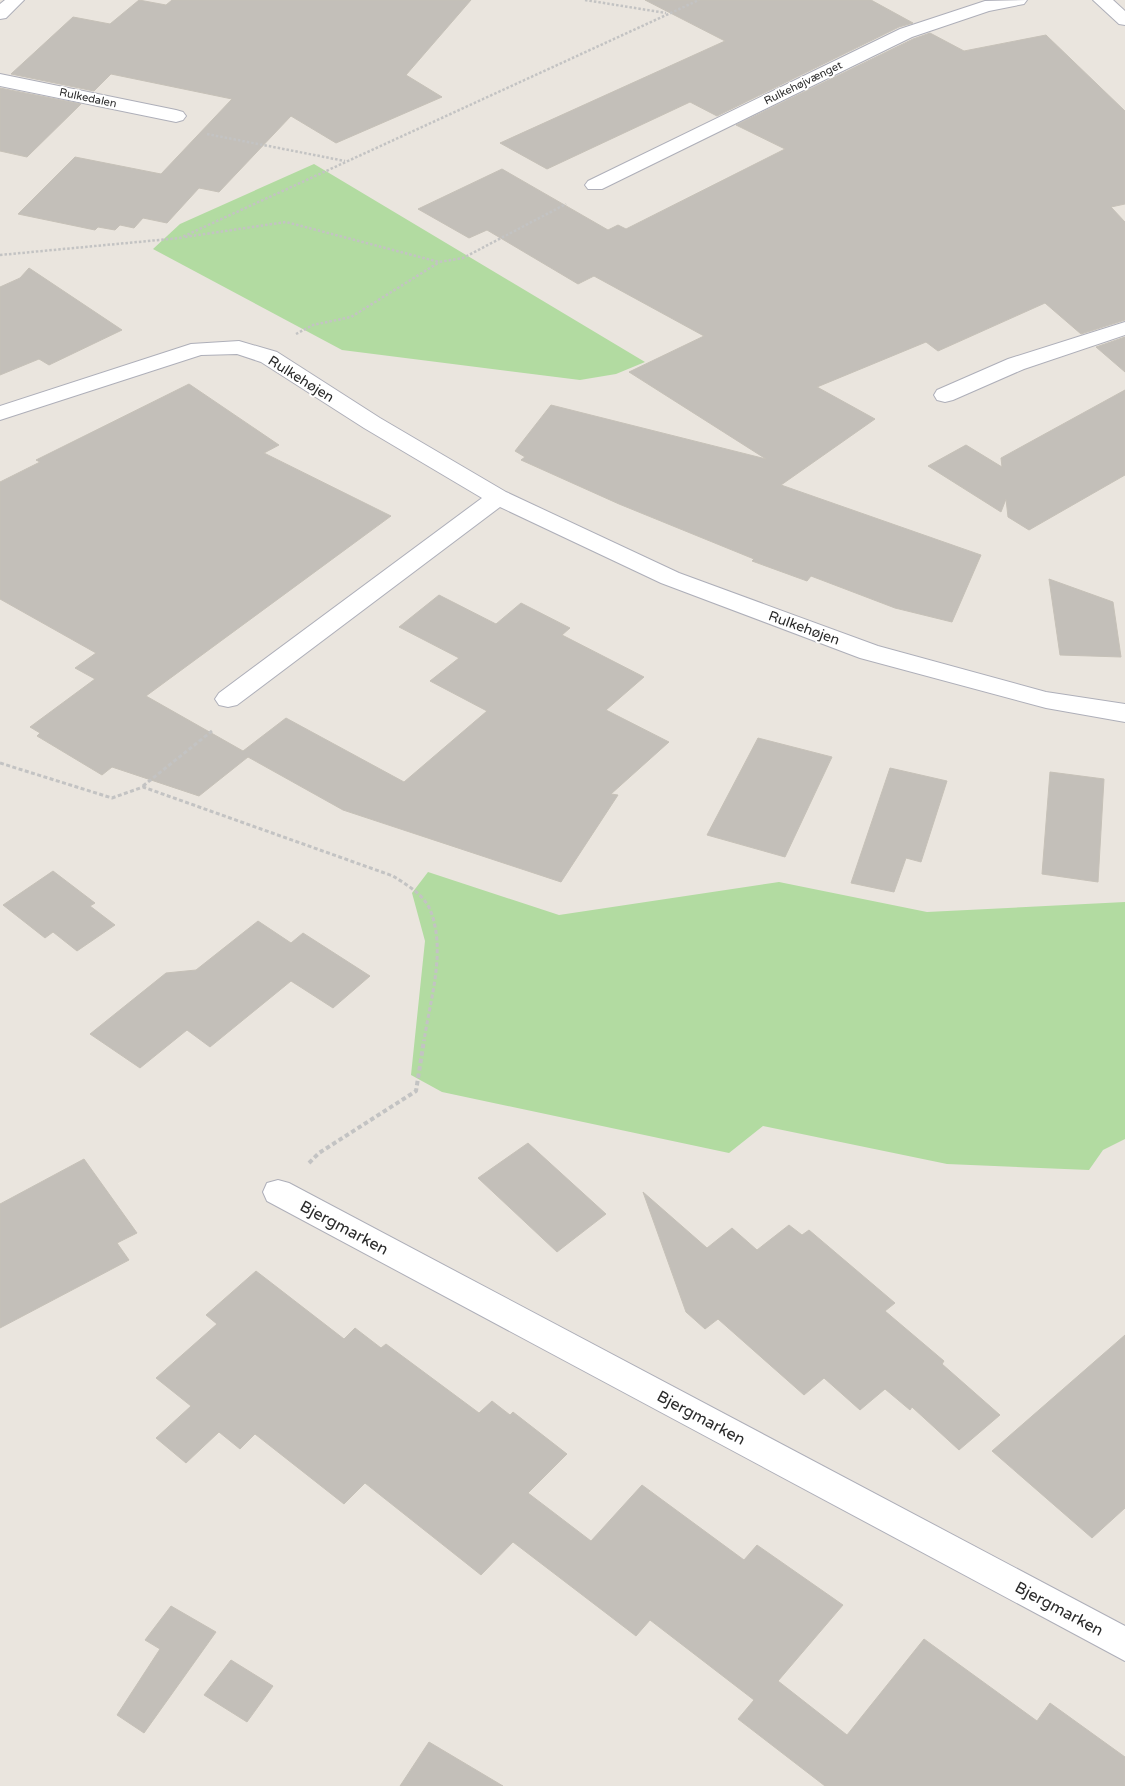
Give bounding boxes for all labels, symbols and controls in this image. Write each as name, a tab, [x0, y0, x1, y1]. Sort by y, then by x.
street label: Rulkehøjvænget	[762, 58, 844, 108]
street label: Rulkedalen	[58, 86, 118, 110]
street label: Rulkehøjen	[265, 352, 337, 406]
street label: Rulkehøjen	[766, 607, 842, 649]
street label: Bjergmarken	[296, 1196, 392, 1260]
street label: Bjergmarken	[653, 1386, 749, 1450]
street label: Bjergmarken	[1011, 1577, 1107, 1641]

